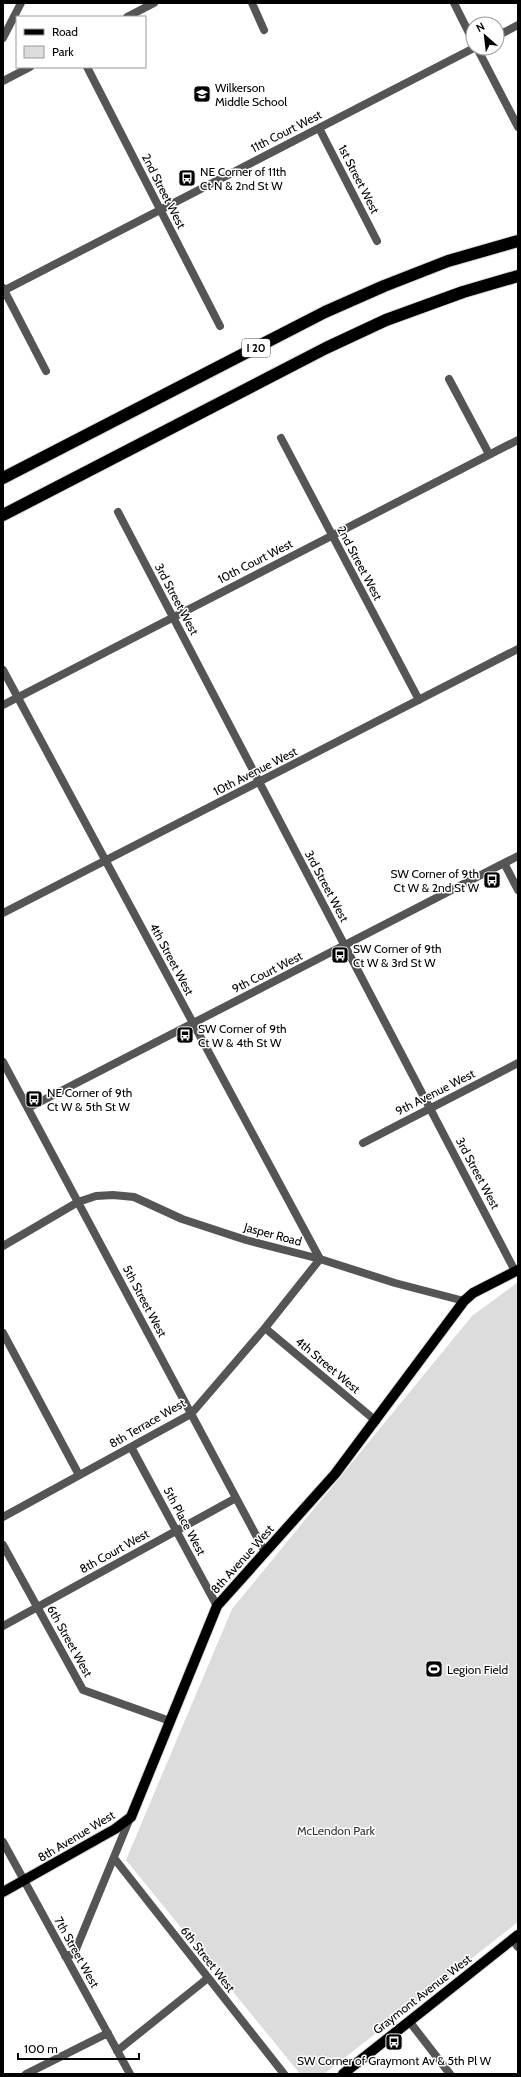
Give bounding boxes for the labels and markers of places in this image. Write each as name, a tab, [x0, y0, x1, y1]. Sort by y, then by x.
place label: Wilkerson Middle School	[215, 80, 287, 109]
school or university icon: Wilkerson Middle School	[192, 84, 212, 104]
place label: NE Corner of 11th Ct N & 2nd St W	[200, 164, 286, 193]
bus stop icon: NE Corner of 11th Ct N & 2nd St W	[177, 168, 197, 188]
place label: SW Corner of 9th Ct W & 2nd St W	[390, 866, 480, 895]
bus stop icon: SW Corner of 9th Ct W & 2nd St W	[482, 870, 502, 890]
place label: SW Corner of 9th Ct W & 3rd St W	[353, 941, 442, 970]
bus stop icon: SW Corner of 9th Ct W & 3rd St W	[330, 945, 350, 965]
place label: SW Corner of 9th Ct W & 4th St W	[198, 1021, 287, 1050]
bus stop icon: SW Corner of 9th Ct W & 4th St W	[175, 1025, 195, 1045]
place label: NE Corner of 9th Ct W & 5th St W	[47, 1085, 132, 1114]
bus stop icon: NE Corner of 9th Ct W & 5th St W	[24, 1089, 44, 1109]
sports icon: Legion Field	[424, 1659, 444, 1679]
place label: Legion Field	[447, 1662, 508, 1677]
bus stop icon: SW Corner of Graymont Av & 5th Pl W	[384, 2032, 404, 2052]
place label: SW Corner of Graymont Av & 5th Pl W	[297, 2053, 492, 2068]

